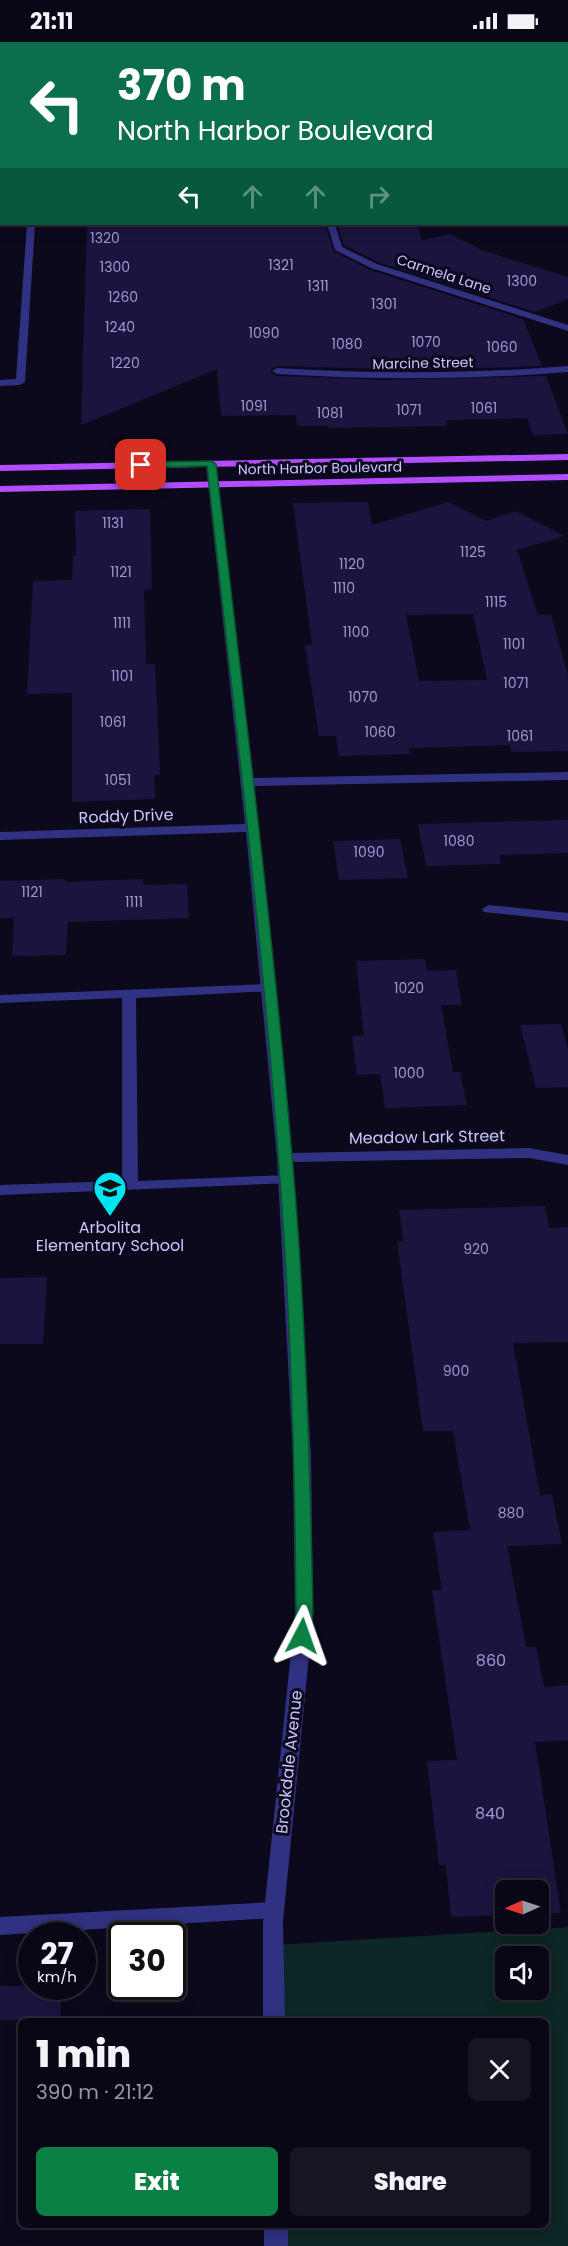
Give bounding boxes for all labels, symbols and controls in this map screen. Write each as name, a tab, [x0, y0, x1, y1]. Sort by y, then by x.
text: 21:11	[30, 6, 74, 37]
text: 370 m	[117, 56, 246, 115]
icon: left	[18, 66, 96, 144]
text: North Harbor Boulevard	[117, 112, 434, 149]
icon: left	[173, 180, 206, 213]
icon: ahead	[236, 180, 269, 213]
icon: ahead	[299, 180, 332, 213]
icon: right	[362, 180, 395, 213]
house number: 1320	[90, 228, 120, 248]
street label: Carmela Lane	[394, 249, 494, 299]
house number: 1321	[268, 255, 294, 275]
house number: 1300	[100, 257, 130, 277]
house number: 1300	[507, 271, 537, 291]
house number: 1311	[307, 276, 329, 296]
house number: 1260	[108, 287, 138, 307]
house number: 1301	[371, 294, 397, 314]
house number: 1240	[105, 317, 135, 337]
house number: 1090	[249, 323, 279, 343]
house number: 1070	[411, 332, 441, 352]
house number: 1080	[332, 334, 362, 354]
house number: 1060	[487, 337, 517, 357]
street label: Marcine Street	[372, 352, 474, 374]
house number: 1220	[110, 353, 140, 373]
house number: 1091	[241, 396, 267, 416]
house number: 1061	[471, 398, 497, 418]
house number: 1071	[396, 400, 422, 420]
house number: 1081	[317, 403, 343, 423]
pin	[115, 439, 166, 490]
icon: arrive	[124, 448, 157, 481]
street label: North Harbor Boulevard	[238, 457, 402, 479]
house number: 1131	[102, 513, 124, 533]
house number: 1125	[460, 542, 486, 562]
house number: 1120	[339, 554, 365, 574]
house number: 1121	[110, 562, 132, 582]
house number: 1110	[333, 578, 355, 598]
house number: 1115	[485, 592, 507, 612]
house number: 1111	[113, 613, 131, 633]
house number: 1100	[343, 622, 369, 642]
house number: 1101	[503, 634, 525, 654]
house number: 1101	[111, 666, 133, 686]
house number: 1071	[503, 673, 529, 693]
house number: 1070	[348, 687, 378, 707]
house number: 1061	[100, 712, 126, 732]
house number: 1060	[365, 722, 395, 742]
house number: 1061	[507, 726, 533, 746]
house number: 1051	[105, 770, 131, 790]
street label: Roddy Drive	[78, 803, 174, 829]
house number: 1080	[444, 831, 474, 851]
house number: 1090	[354, 842, 384, 862]
house number: 1121	[21, 882, 43, 902]
house number: 1111	[125, 892, 143, 912]
house number: 1020	[394, 978, 424, 998]
house number: 1000	[394, 1063, 424, 1083]
street label: Meadow Lark Street	[349, 1124, 505, 1150]
school or university icon: Arbolita Elementary School	[92, 1170, 128, 1217]
place label: Arbolita Elementary School	[36, 1216, 184, 1257]
house number: 920	[463, 1239, 489, 1259]
house number: 900	[443, 1361, 469, 1381]
house number: 880	[498, 1503, 524, 1523]
position arrow	[270, 1604, 334, 1668]
house number: 860	[476, 1649, 506, 1672]
street label: Brookdale Avenue	[270, 1689, 308, 1835]
house number: 840	[475, 1802, 505, 1825]
north arrow	[495, 1880, 549, 1934]
map controls	[495, 1880, 549, 2000]
speed limit sign: 30	[108, 1922, 186, 2000]
text: 27	[40, 1932, 74, 1975]
button: sound	[495, 1946, 549, 2000]
text: km/h	[37, 1966, 77, 1987]
text: 1 min	[36, 2029, 131, 2080]
button: close	[468, 2038, 531, 2101]
text: 390 m · 21:12	[36, 2078, 154, 2106]
button: Exit	[36, 2147, 278, 2216]
button: Share	[290, 2147, 531, 2216]

